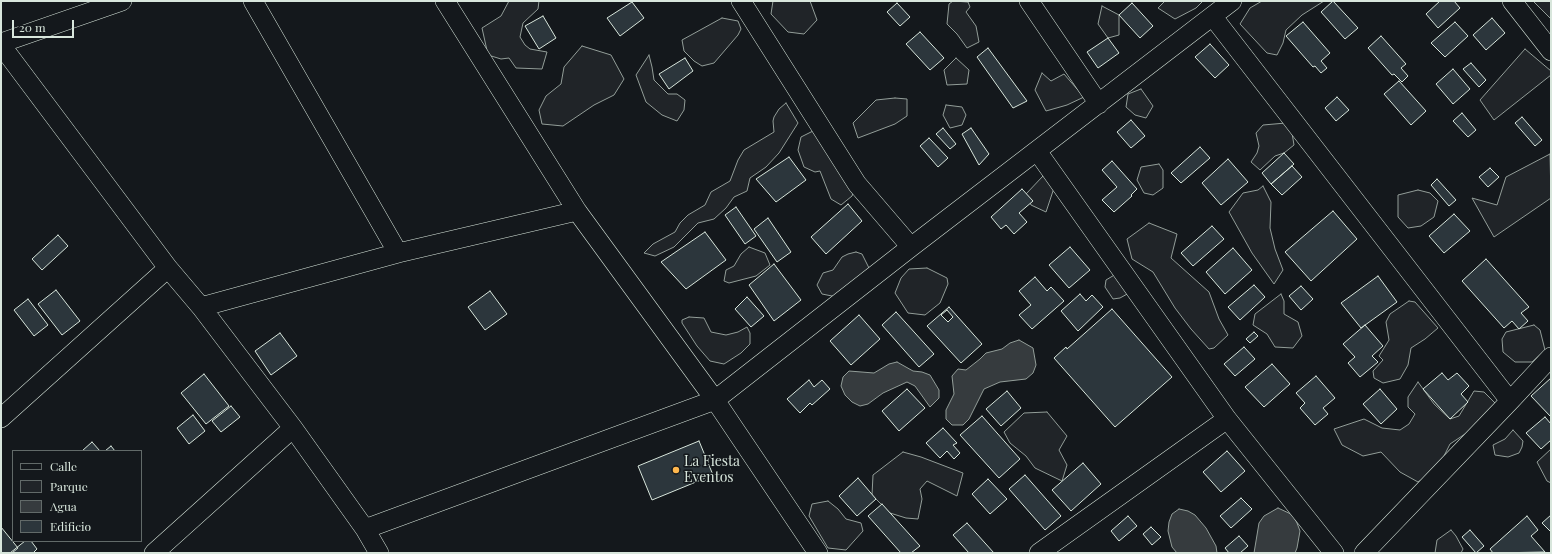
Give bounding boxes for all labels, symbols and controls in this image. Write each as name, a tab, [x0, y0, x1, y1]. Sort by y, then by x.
scale bar	[14, 12, 76, 38]
text: 20 m	[19, 19, 46, 35]
legend	[12, 450, 142, 542]
place label: La Fiesta Eventos	[684, 454, 740, 486]
text: Calle	[50, 458, 77, 474]
marker: La Fiesta Eventos	[671, 465, 681, 475]
text: Parque	[50, 478, 88, 494]
text: Agua	[50, 498, 77, 514]
text: Edificio	[50, 518, 91, 534]

